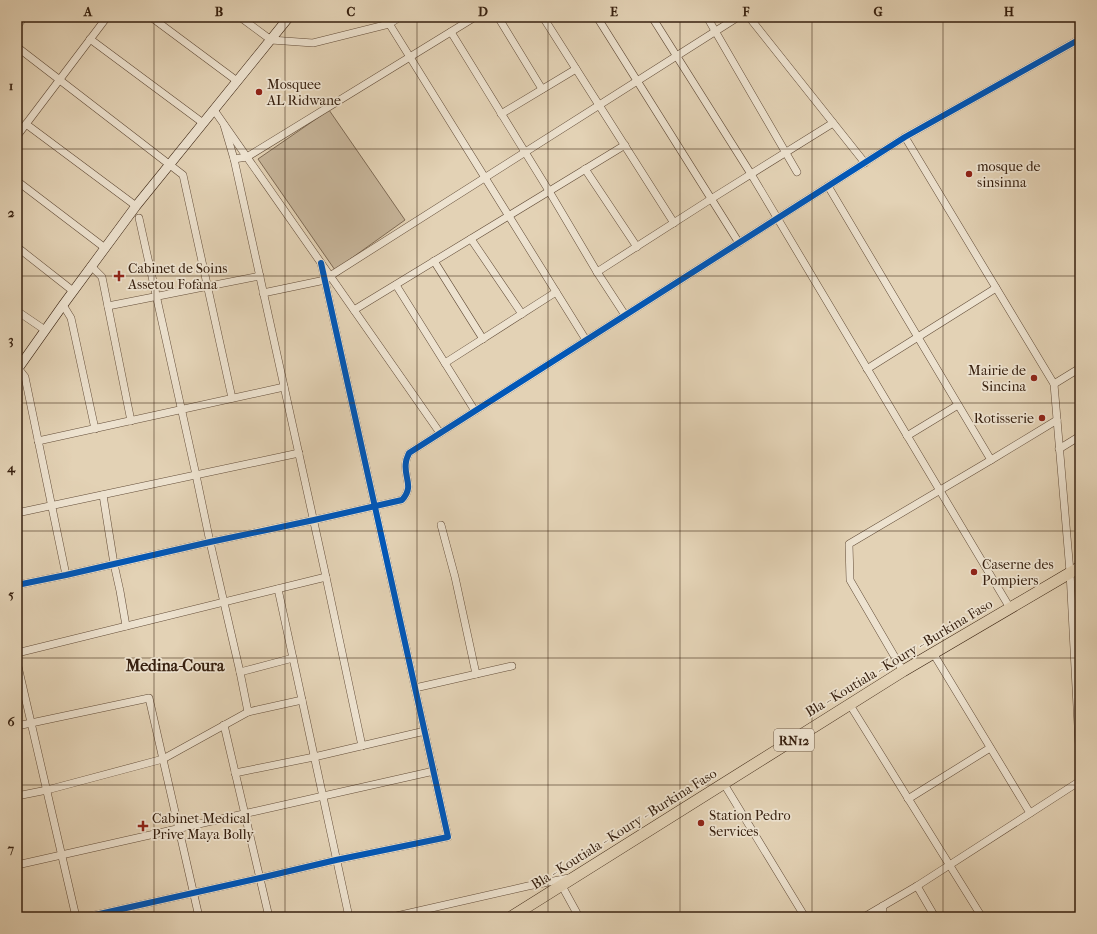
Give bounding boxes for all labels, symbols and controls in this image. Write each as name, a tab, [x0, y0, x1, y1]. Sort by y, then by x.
text: A	[83, 4, 93, 19]
text: B	[215, 4, 224, 19]
text: C	[347, 4, 356, 19]
text: D	[478, 4, 488, 19]
text: E	[610, 4, 618, 19]
text: F	[742, 4, 750, 19]
text: G	[873, 4, 883, 19]
text: H	[1004, 4, 1015, 19]
place label: Mosquee AL Ridwane	[266, 76, 341, 109]
text: 1	[9, 78, 14, 93]
marker: Mosquee AL Ridwane	[254, 87, 264, 97]
place label: mosque de sinsinna	[977, 158, 1041, 191]
marker: mosque de sinsinna	[964, 169, 974, 179]
text: 2	[8, 205, 15, 220]
place label: Cabinet de Soins Assetou Fofana	[127, 260, 227, 293]
marker: Cabinet de Soins Assetou Fofana	[113, 270, 125, 282]
text: 3	[8, 332, 14, 348]
place label: Mairie de Sincina	[968, 362, 1027, 395]
marker: Mairie de Sincina	[1029, 373, 1039, 383]
place label: Rotisserie	[974, 410, 1034, 427]
marker: Rotisserie	[1037, 413, 1047, 423]
text: 4	[6, 460, 16, 476]
place label: Caserne des Pompiers	[982, 556, 1054, 589]
marker: Caserne des Pompiers	[969, 567, 979, 577]
text: 5	[8, 587, 14, 602]
street label: Bla - Koutiala - Koury - Burkina Faso	[802, 595, 996, 721]
district label: Medina-Coura	[125, 656, 225, 675]
text: 6	[7, 714, 15, 729]
road number: RN12	[774, 729, 814, 751]
street label: Bla - Koutiala - Koury - Burkina Faso	[528, 765, 720, 893]
place label: Station Pedro Services	[709, 807, 791, 840]
place label: Cabinet Medical Prive Maya Bolly	[152, 810, 254, 843]
marker: Station Pedro Services	[696, 818, 706, 828]
marker: Cabinet Medical Prive Maya Bolly	[137, 820, 149, 832]
text: 7	[7, 841, 15, 856]

